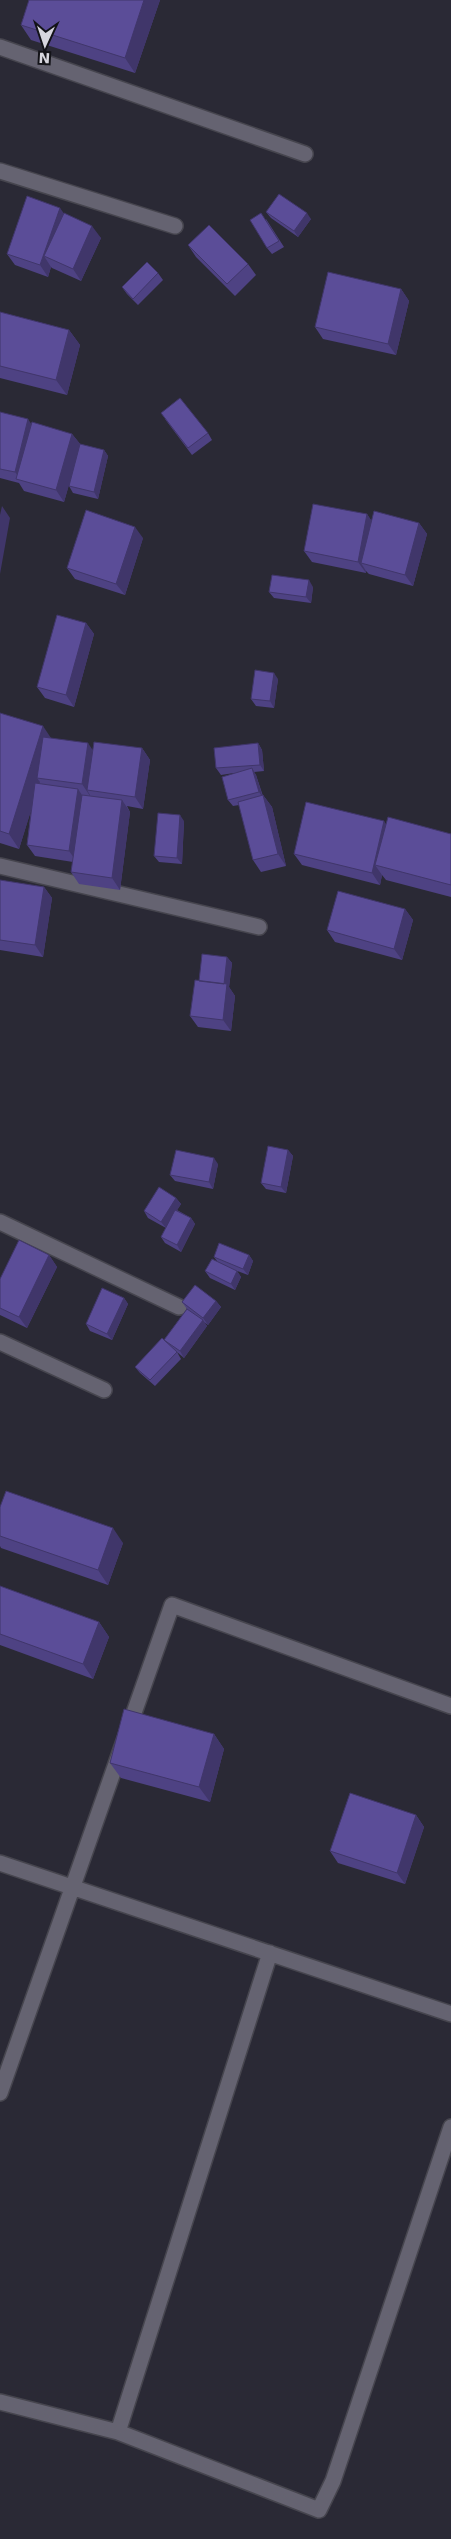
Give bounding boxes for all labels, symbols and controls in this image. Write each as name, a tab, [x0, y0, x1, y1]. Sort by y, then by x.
north arrow	[20, 20, 70, 70]
text: N	[38, 50, 51, 66]

